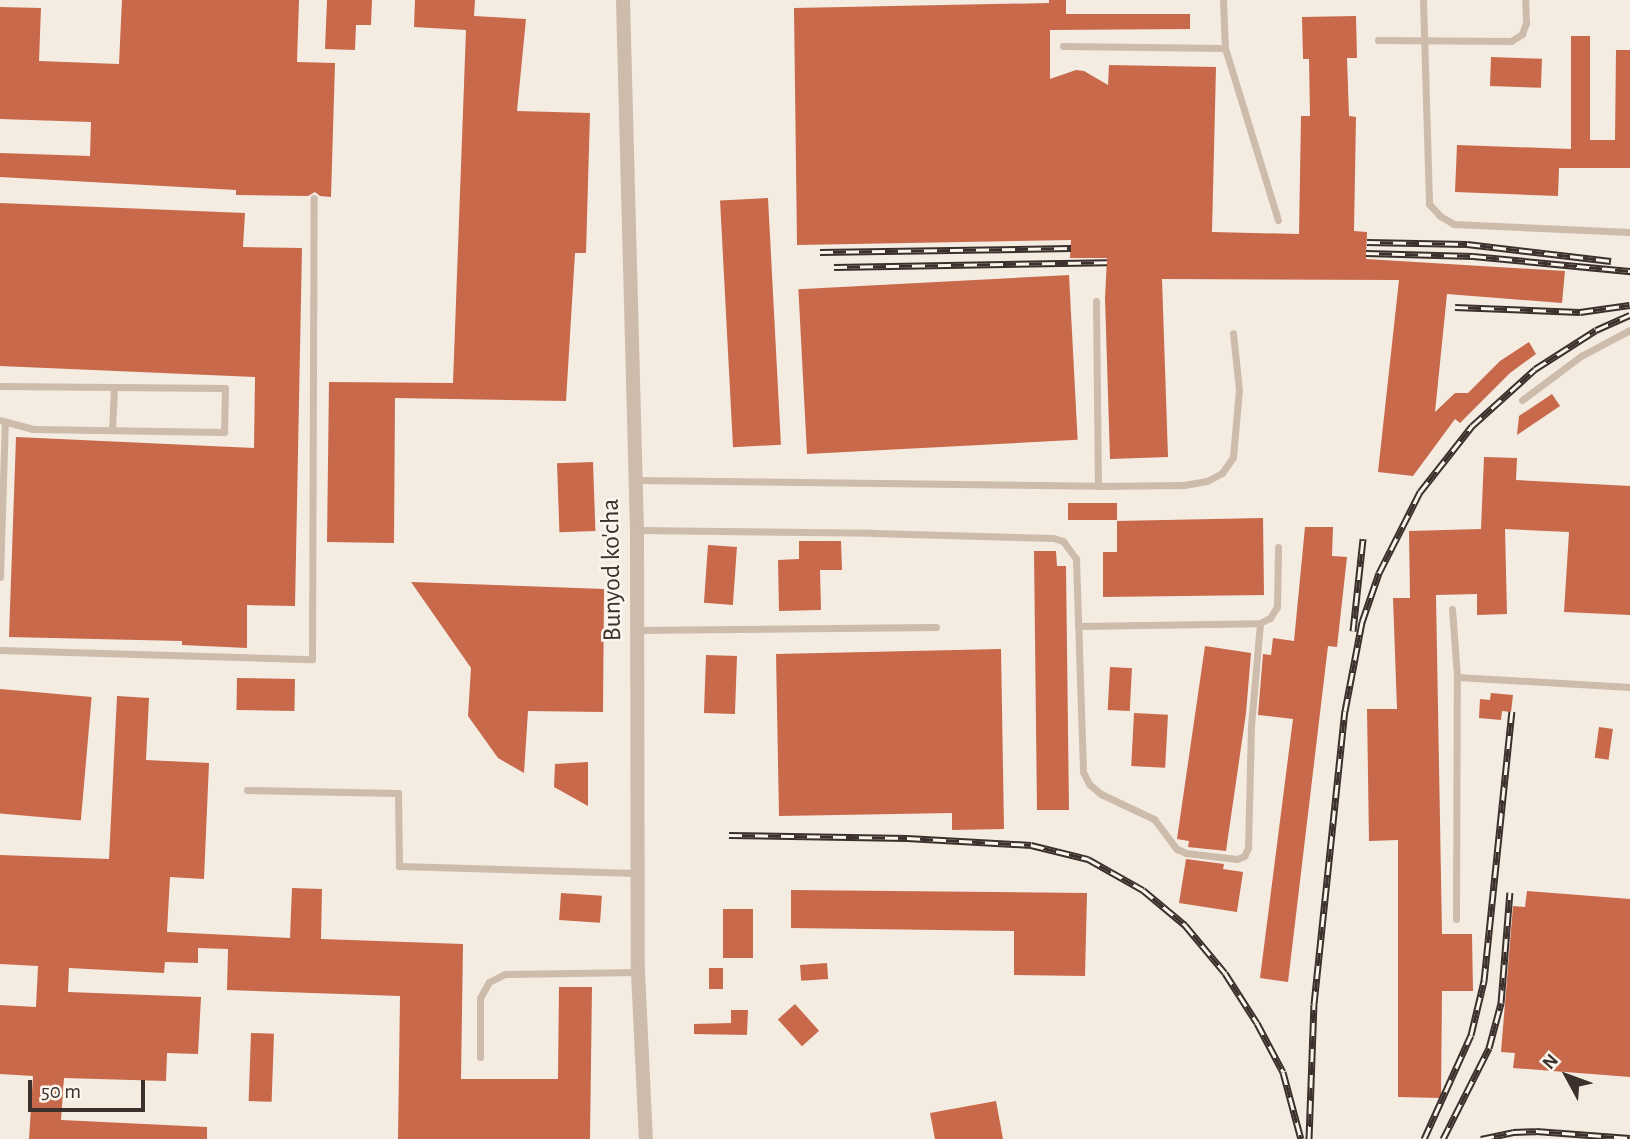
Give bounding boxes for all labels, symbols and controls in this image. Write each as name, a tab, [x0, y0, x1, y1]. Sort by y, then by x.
street label: Bunyod ko'cha	[595, 498, 629, 642]
north arrow	[1532, 1041, 1602, 1111]
text: N	[1539, 1051, 1562, 1073]
scale bar	[32, 1066, 149, 1110]
text: 50 m	[41, 1081, 81, 1102]

